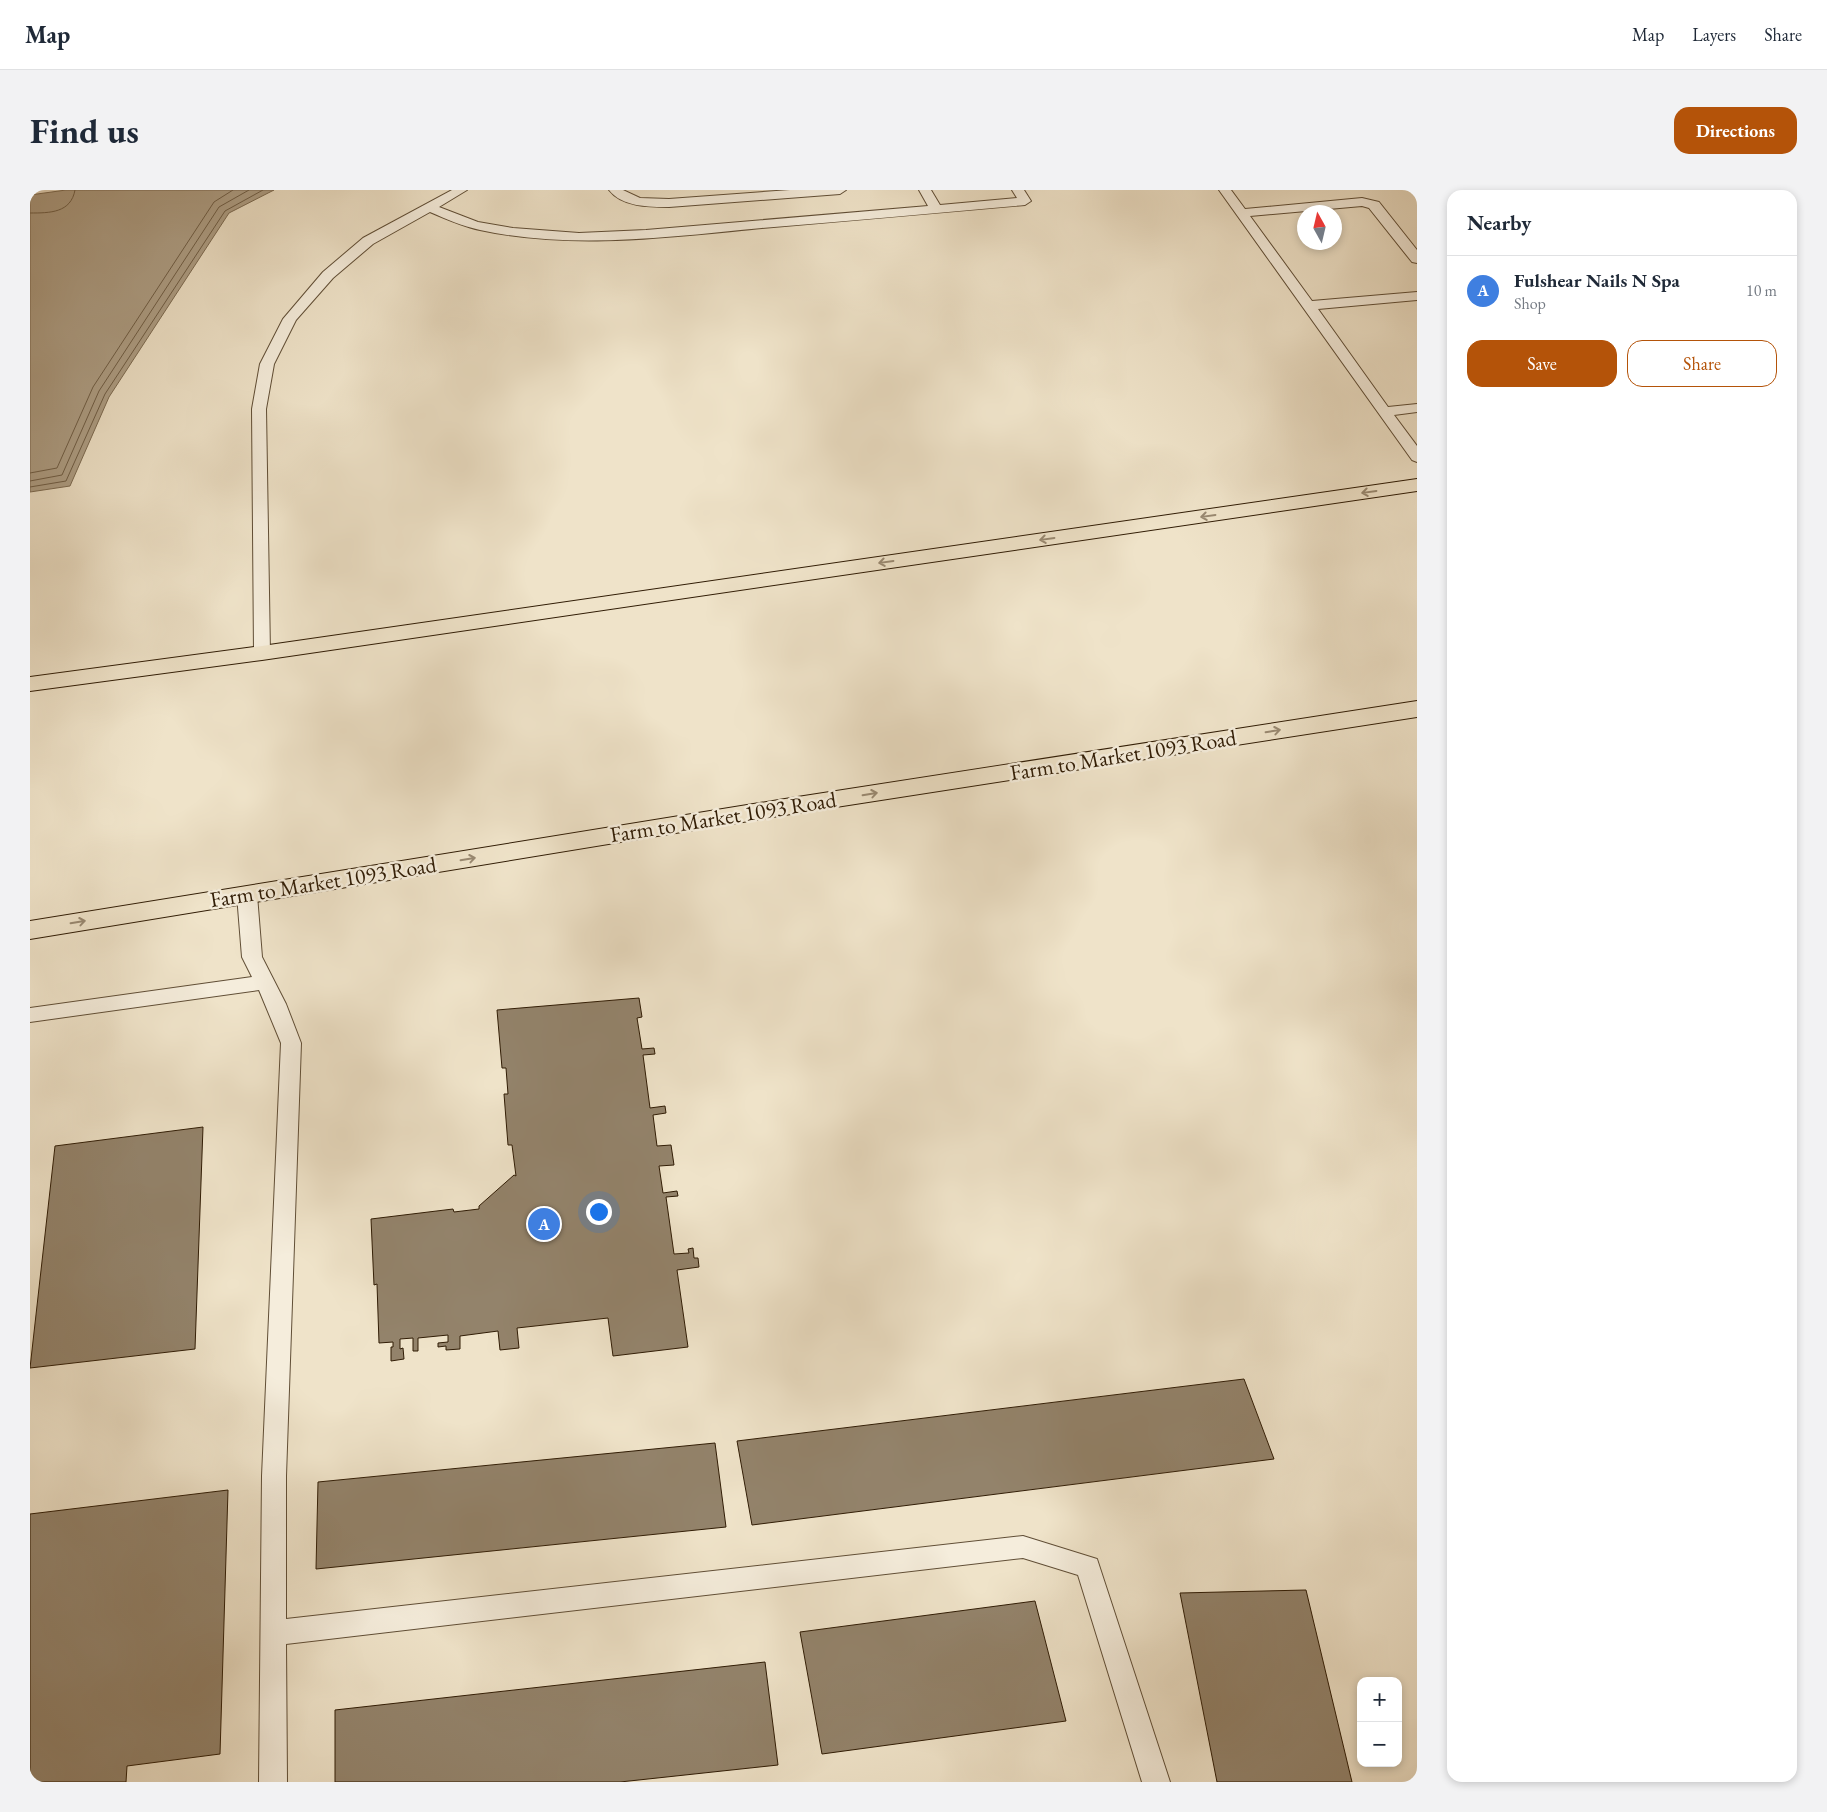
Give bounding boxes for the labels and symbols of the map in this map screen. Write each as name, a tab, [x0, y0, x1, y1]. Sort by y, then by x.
north arrow	[1297, 205, 1342, 250]
one-way arrow	[1361, 488, 1377, 498]
one-way arrow	[1200, 511, 1216, 521]
one-way arrow	[1039, 534, 1055, 544]
one-way arrow	[879, 558, 895, 568]
street label: Farm to Market 1093 Road	[1008, 723, 1239, 787]
one-way arrow	[1264, 726, 1280, 736]
street label: Farm to Market 1093 Road	[608, 785, 839, 849]
one-way arrow	[862, 789, 878, 799]
street label: Farm to Market 1093 Road	[208, 850, 439, 914]
one-way arrow	[459, 853, 475, 863]
one-way arrow	[70, 917, 86, 927]
your location	[586, 1199, 612, 1225]
pin: A	[528, 1205, 560, 1243]

